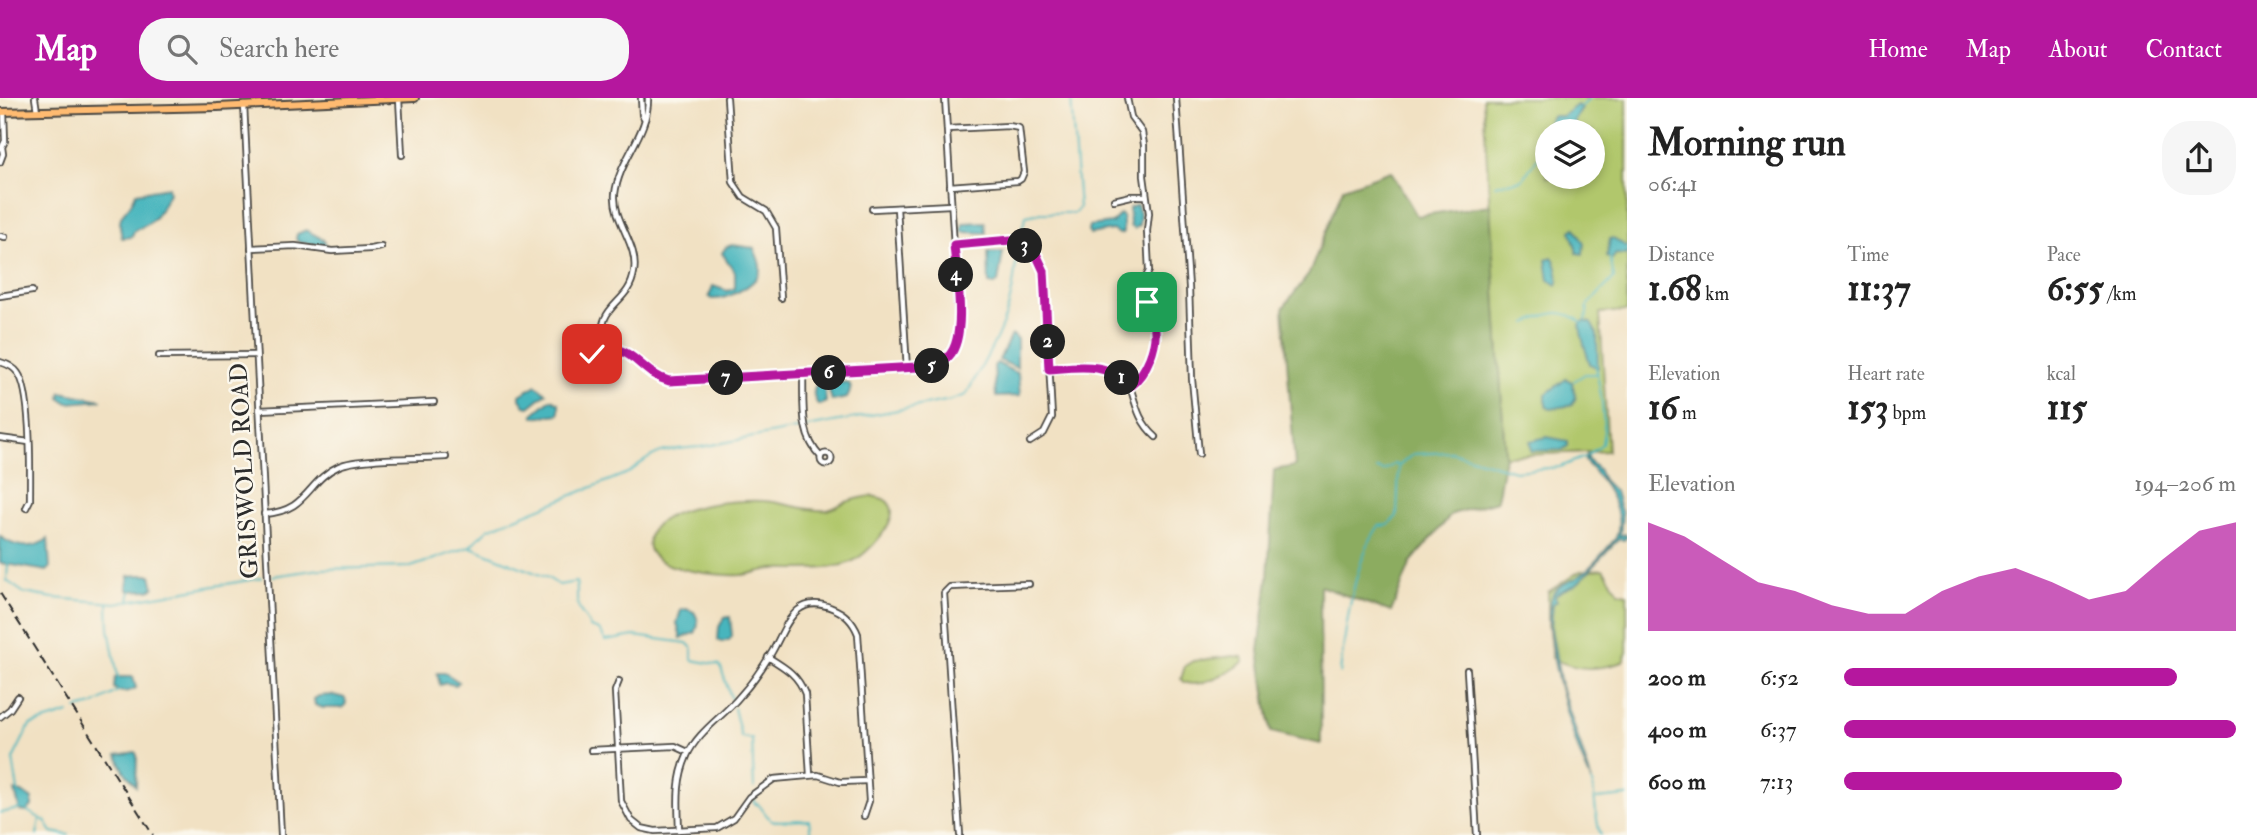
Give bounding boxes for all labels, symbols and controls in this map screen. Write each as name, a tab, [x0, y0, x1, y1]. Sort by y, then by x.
search box	[139, 18, 629, 81]
text: Map	[35, 29, 97, 70]
icon: search	[163, 30, 201, 68]
text: Search here	[219, 33, 339, 65]
text: Home	[1868, 34, 1928, 65]
text: Map	[1966, 34, 2011, 65]
text: About	[2049, 34, 2108, 65]
text: Contact	[2146, 34, 2222, 65]
map controls	[1535, 119, 1605, 189]
button: layers	[1535, 119, 1605, 189]
text: Morning run	[1648, 119, 1846, 167]
button: share	[2162, 121, 2236, 195]
text: 06:41	[1648, 169, 1698, 198]
pin: 3	[1007, 228, 1042, 264]
text: 3	[1021, 233, 1028, 257]
text: Distance	[1648, 243, 1714, 267]
text: Time	[1847, 243, 1889, 267]
text: Pace	[2047, 243, 2081, 267]
pin: 4	[939, 258, 974, 292]
text: 4	[950, 262, 961, 286]
text: 1.68	[1648, 267, 1701, 311]
text: 11:37	[1847, 267, 1910, 311]
text: 6:55	[2047, 267, 2104, 311]
pin	[1117, 272, 1177, 332]
text: km	[1701, 282, 1729, 306]
text: /km	[2104, 282, 2136, 306]
icon: arrive	[1128, 283, 1166, 321]
pin	[562, 324, 622, 384]
pin: 2	[1030, 324, 1066, 360]
text: 2	[1043, 329, 1052, 353]
icon: check	[573, 335, 611, 373]
pin: 5	[914, 348, 950, 384]
text: 5	[927, 353, 936, 377]
pin: 6	[812, 356, 846, 390]
pin: 7	[708, 360, 744, 396]
text: 6	[824, 360, 833, 384]
pin: 1	[1104, 360, 1140, 396]
street label: GRISWOLD ROAD	[223, 362, 266, 580]
text: Elevation	[1648, 362, 1720, 386]
text: Heart rate	[1847, 362, 1925, 386]
text: kcal	[2047, 362, 2076, 386]
text: 7	[721, 365, 730, 389]
text: 1	[1118, 365, 1125, 389]
text: 16	[1648, 386, 1678, 430]
text: 153	[1847, 386, 1889, 430]
text: 115	[2047, 386, 2087, 430]
text: m	[1678, 401, 1697, 425]
text: bpm	[1889, 401, 1926, 425]
text: Elevation	[1648, 469, 1736, 498]
text: 194–206 m	[2134, 469, 2236, 498]
text: 200 m	[1648, 663, 1706, 692]
text: 6:52	[1760, 663, 1799, 692]
text: 400 m	[1648, 715, 1707, 744]
text: 6:37	[1760, 715, 1797, 744]
text: 600 m	[1648, 767, 1706, 796]
text: 7:13	[1760, 767, 1793, 796]

